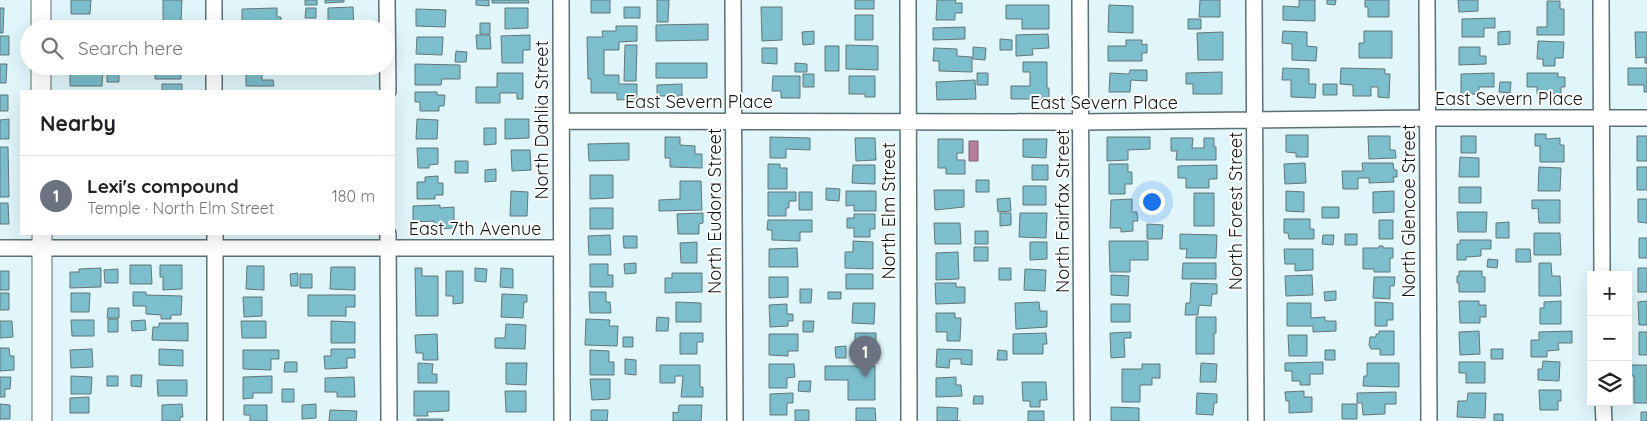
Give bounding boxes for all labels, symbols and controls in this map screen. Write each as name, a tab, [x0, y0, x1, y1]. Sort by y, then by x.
search box	[20, 20, 395, 75]
icon: search	[38, 34, 66, 62]
text: Search here	[78, 36, 183, 60]
street label: North Dahlia Street	[530, 40, 553, 200]
street label: East Severn Place	[1435, 87, 1583, 110]
street label: East Severn Place	[625, 90, 773, 113]
street label: East Severn Place	[1030, 91, 1178, 114]
text: Nearby	[40, 110, 116, 136]
street label: North Glencoe Street	[1397, 124, 1420, 298]
street label: North Eudora Street	[703, 128, 726, 294]
street label: North Fairfax Street	[1051, 129, 1074, 293]
street label: North Forest Street	[1224, 132, 1247, 290]
street label: North Elm Street	[877, 142, 900, 280]
text: Lexi's compound	[87, 174, 239, 198]
text: 1	[53, 186, 59, 206]
text: 180 m	[332, 186, 375, 206]
your location	[1139, 189, 1165, 215]
text: Temple · North Elm Street	[87, 198, 274, 218]
street label: East 7th Avenue	[409, 217, 541, 240]
map controls	[1587, 271, 1632, 406]
button: +	[1587, 271, 1632, 316]
button: −	[1587, 316, 1632, 361]
pin: 1	[849, 336, 881, 377]
button: layers	[1587, 361, 1632, 406]

